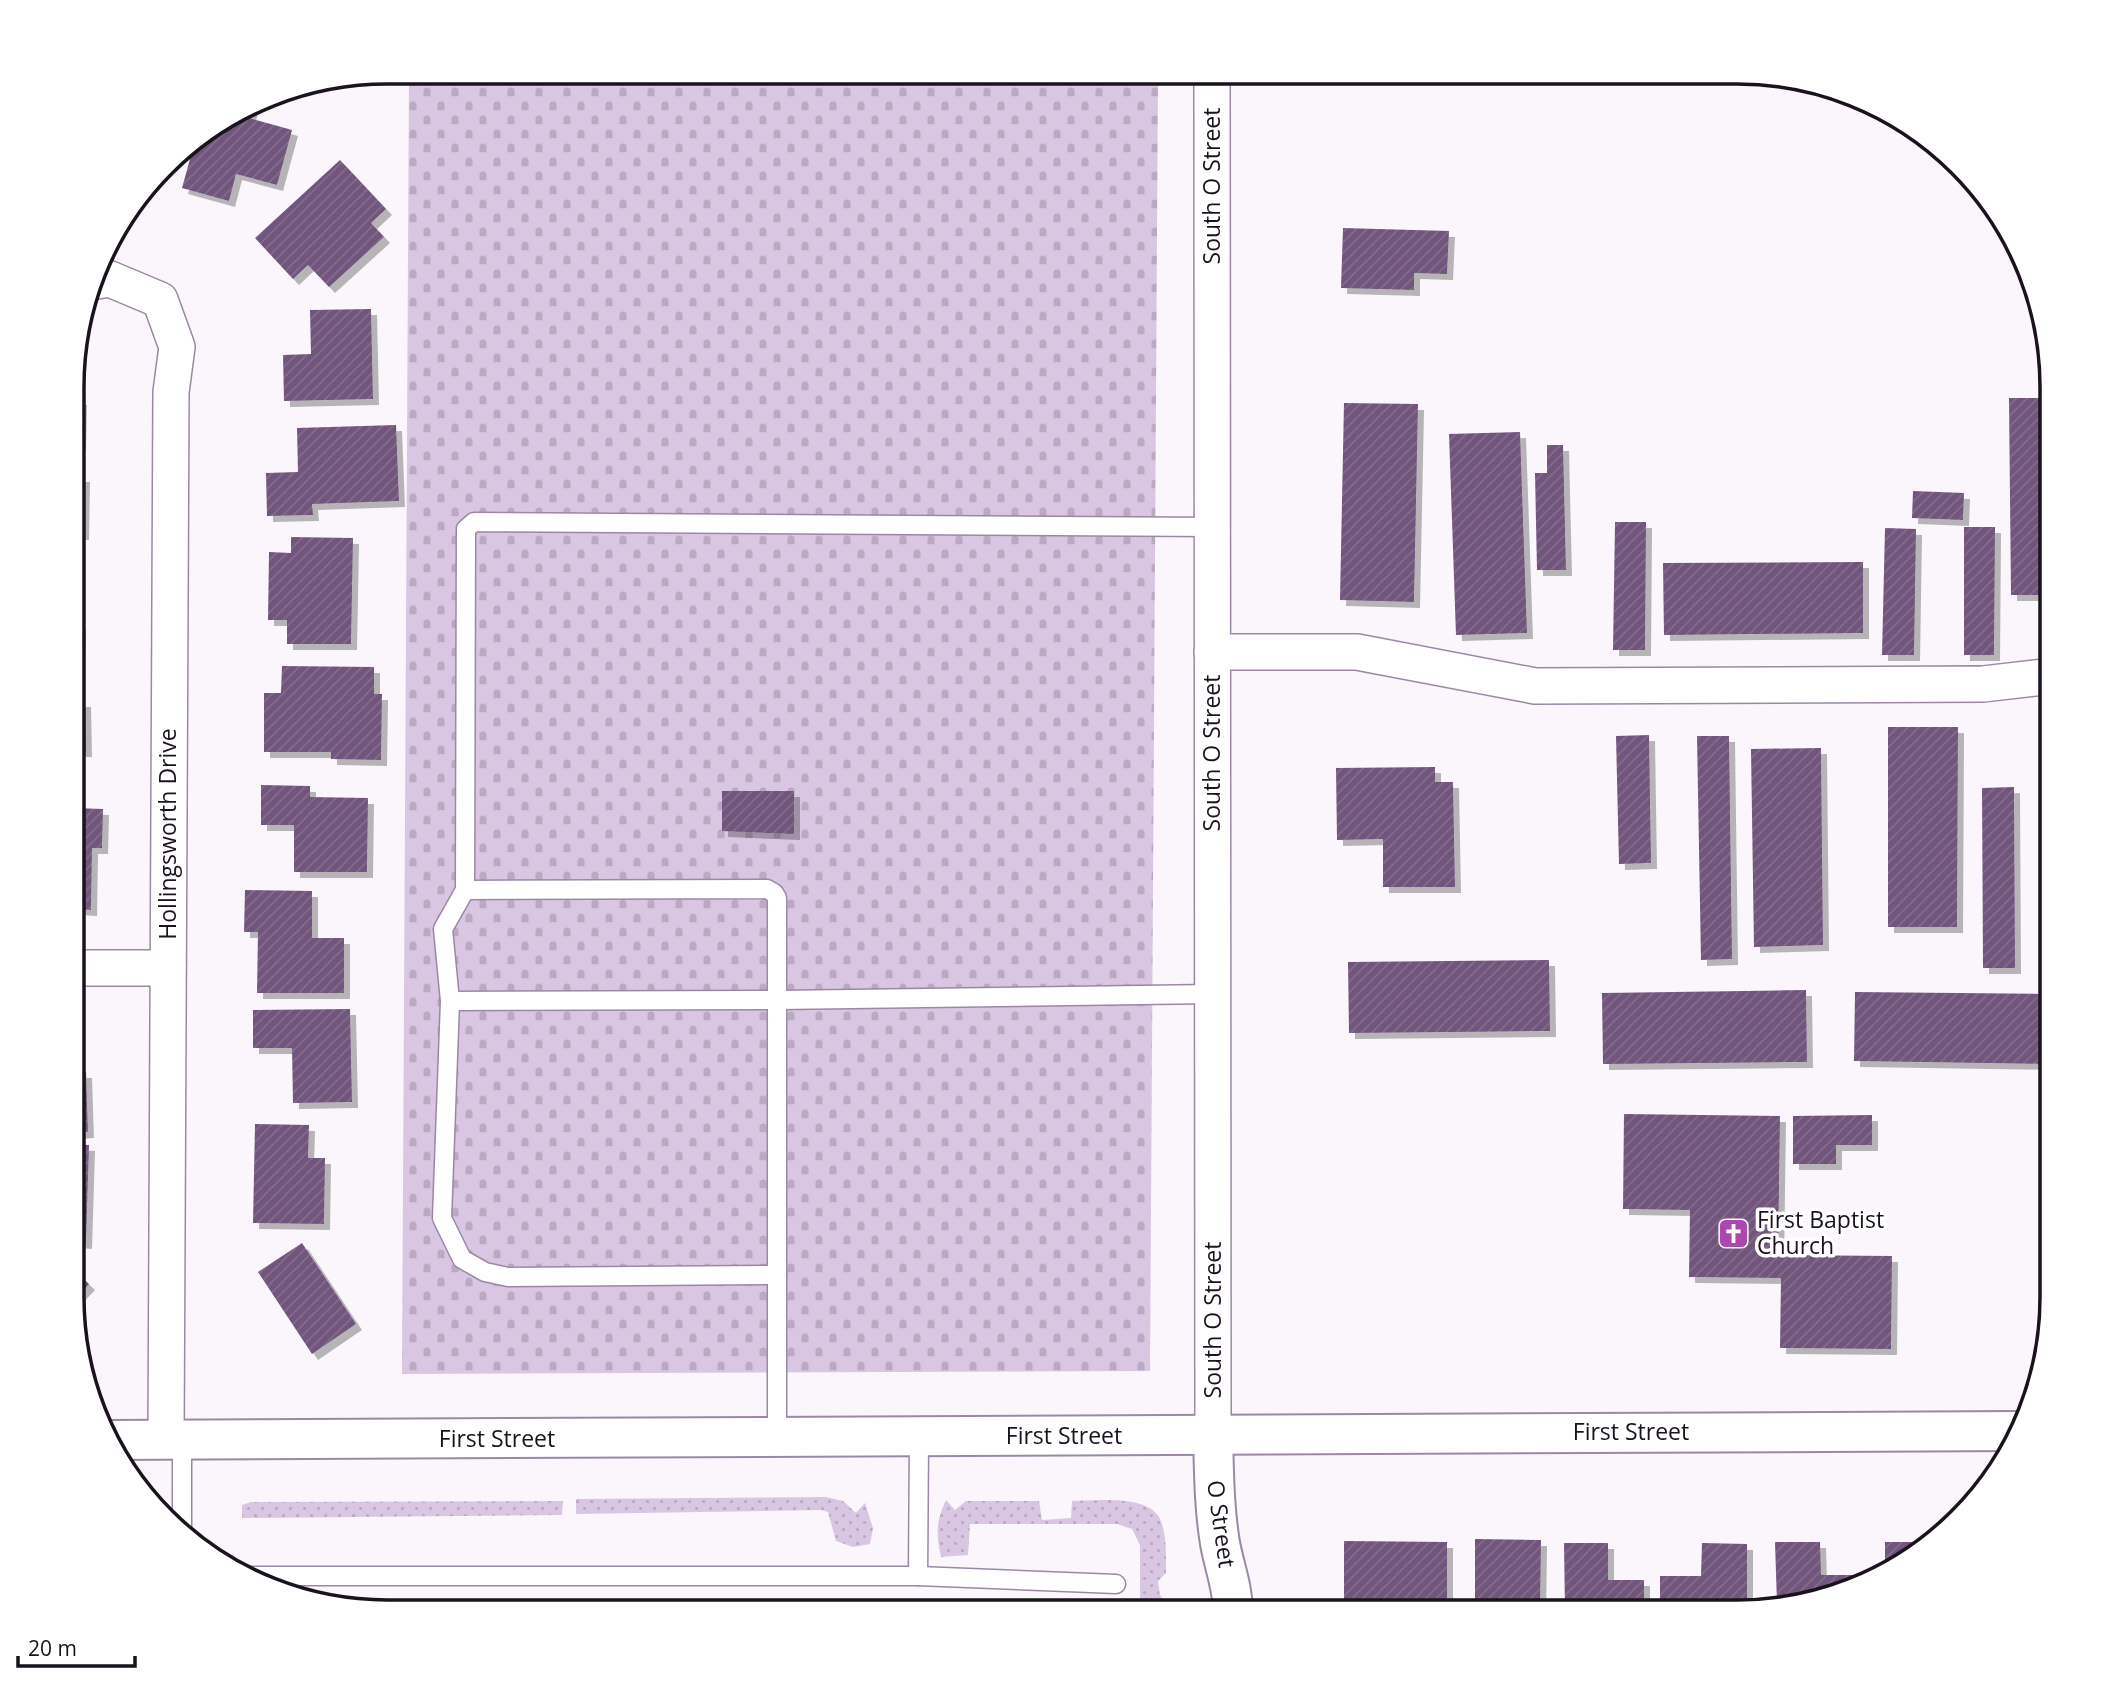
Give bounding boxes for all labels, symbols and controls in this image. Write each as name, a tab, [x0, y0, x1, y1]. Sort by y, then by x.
street label: South O Street	[1195, 108, 1227, 264]
street label: South O Street	[1195, 675, 1227, 831]
street label: Hollingsworth Drive	[151, 728, 183, 940]
place label: First Baptist Church	[1757, 1203, 1884, 1261]
church icon: First Baptist Church	[1717, 1216, 1751, 1250]
street label: South O Street	[1196, 1242, 1228, 1398]
street label: First Street	[1573, 1415, 1689, 1447]
street label: First Street	[1006, 1419, 1122, 1451]
street label: First Street	[439, 1422, 555, 1454]
street label: O Street	[1200, 1478, 1244, 1570]
scale bar	[18, 1624, 135, 1668]
text: 20 m	[28, 1634, 77, 1662]

